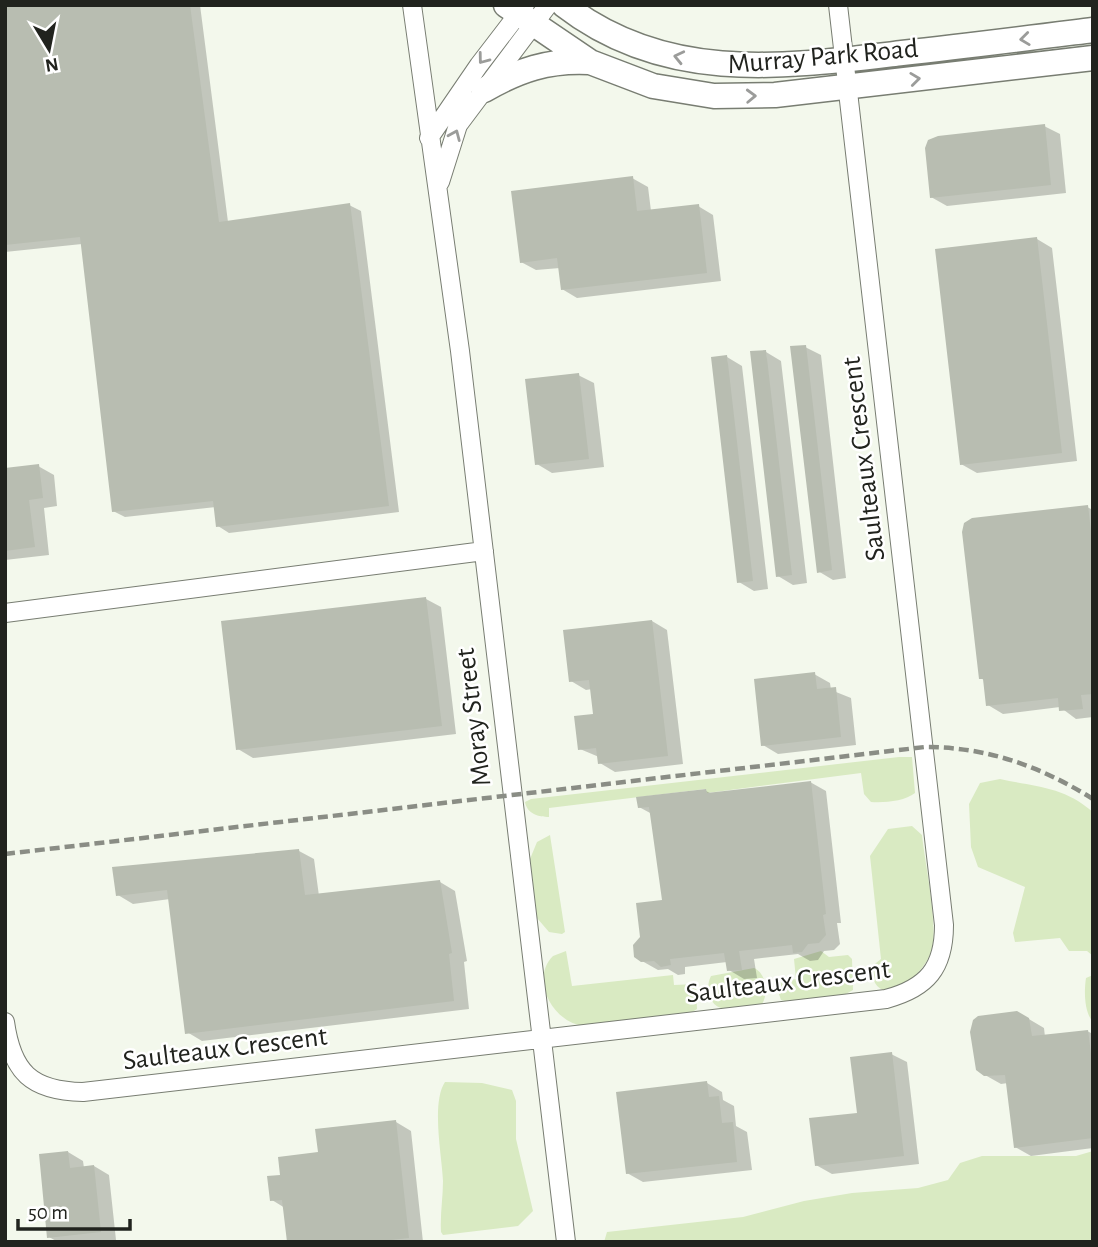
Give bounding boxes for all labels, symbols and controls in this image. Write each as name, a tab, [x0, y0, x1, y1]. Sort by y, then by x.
north arrow	[14, 14, 84, 84]
one-way arrow	[1019, 31, 1031, 46]
street label: Murray Park Road	[727, 35, 919, 79]
one-way arrow	[479, 51, 492, 64]
one-way arrow	[673, 51, 685, 65]
text: N	[44, 54, 60, 75]
one-way arrow	[909, 71, 921, 86]
one-way arrow	[745, 88, 756, 103]
one-way arrow	[446, 130, 460, 142]
street label: Saulteaux Crescent	[838, 355, 890, 563]
street label: Moray Street	[452, 646, 496, 788]
street label: Saulteaux Crescent	[684, 956, 892, 1008]
street label: Saulteaux Crescent	[121, 1023, 329, 1075]
scale bar	[18, 1188, 130, 1232]
text: 50 m	[28, 1202, 68, 1223]

